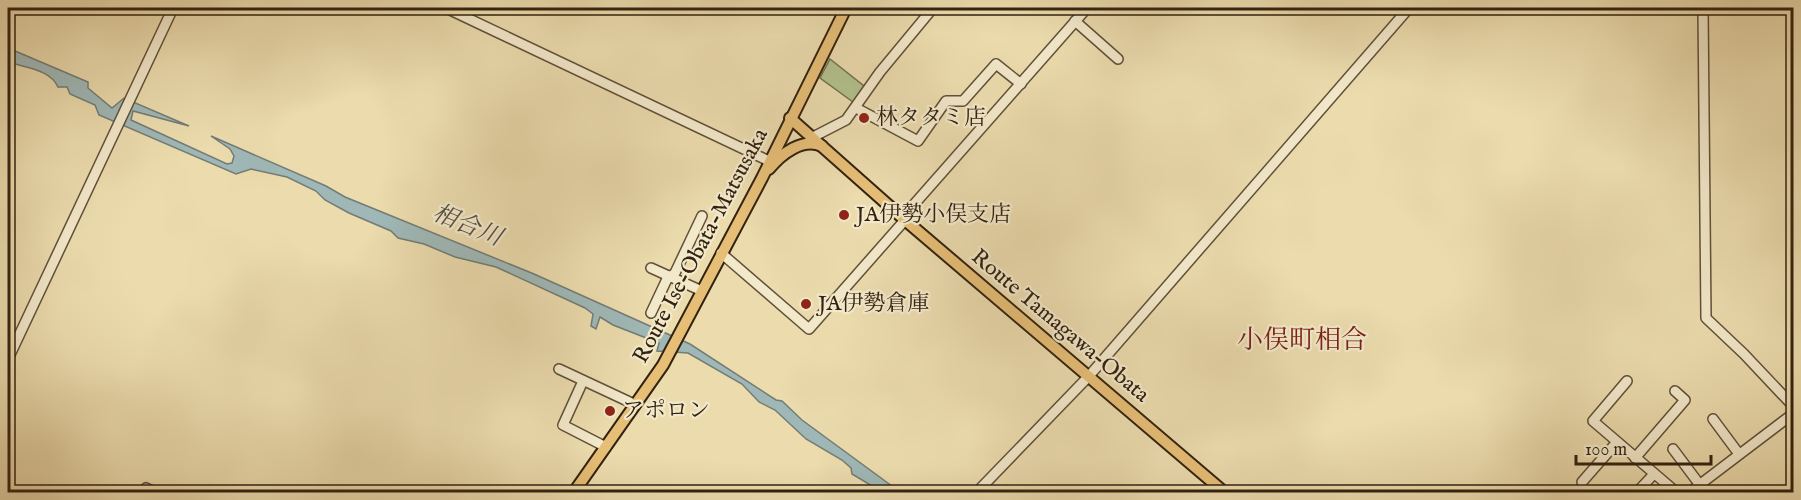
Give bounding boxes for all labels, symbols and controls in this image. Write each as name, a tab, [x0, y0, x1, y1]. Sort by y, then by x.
place label: 林タタミ店	[876, 104, 986, 132]
marker: 林タタミ店	[857, 111, 871, 125]
street label: Route Ise-Obata-Matsusaka	[627, 123, 775, 368]
water label: 相合川	[428, 198, 509, 255]
place label: JA伊勢小俣支店	[853, 201, 1011, 229]
marker: JA伊勢小俣支店	[837, 208, 851, 222]
street label: Route Tamagawa-Obata	[965, 243, 1155, 409]
place label: JA伊勢倉庫	[815, 290, 929, 318]
marker: JA伊勢倉庫	[799, 297, 813, 311]
district label: 小俣町相合	[1237, 324, 1367, 357]
place label: アポロン	[622, 397, 710, 425]
marker: アポロン	[603, 404, 617, 418]
scale bar	[1576, 428, 1711, 466]
text: 100 m	[1585, 439, 1627, 462]

